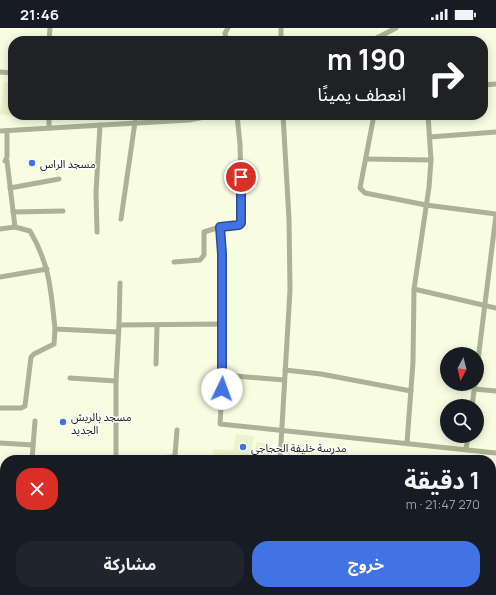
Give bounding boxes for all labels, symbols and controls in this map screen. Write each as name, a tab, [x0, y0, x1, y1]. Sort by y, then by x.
text: 21:46	[20, 4, 59, 25]
text: 190 m	[327, 40, 406, 78]
icon: right	[420, 52, 472, 104]
text: انعطف يمينًا	[317, 82, 406, 106]
place label: مسجد الراس	[40, 156, 96, 171]
marker: مسجد الراس	[27, 158, 37, 168]
pin	[224, 160, 258, 194]
icon: arrive	[230, 166, 252, 188]
north arrow	[440, 347, 484, 391]
map controls	[440, 347, 484, 443]
position arrow	[201, 368, 243, 410]
button: search	[440, 399, 484, 443]
place label: مسجد بالريش الجديد	[71, 409, 132, 437]
marker: مسجد بالريش الجديد	[58, 417, 68, 427]
place label: مدرسة خليفة الحجاجي	[251, 440, 347, 457]
marker: مدرسة خليفة الحجاجي	[238, 442, 248, 452]
text: 1 دقيقة	[404, 463, 480, 496]
button: close	[16, 468, 58, 510]
text: 270 m · 21:47	[406, 495, 480, 513]
button: مشاركة	[16, 541, 244, 587]
button: خروج	[252, 541, 480, 587]

